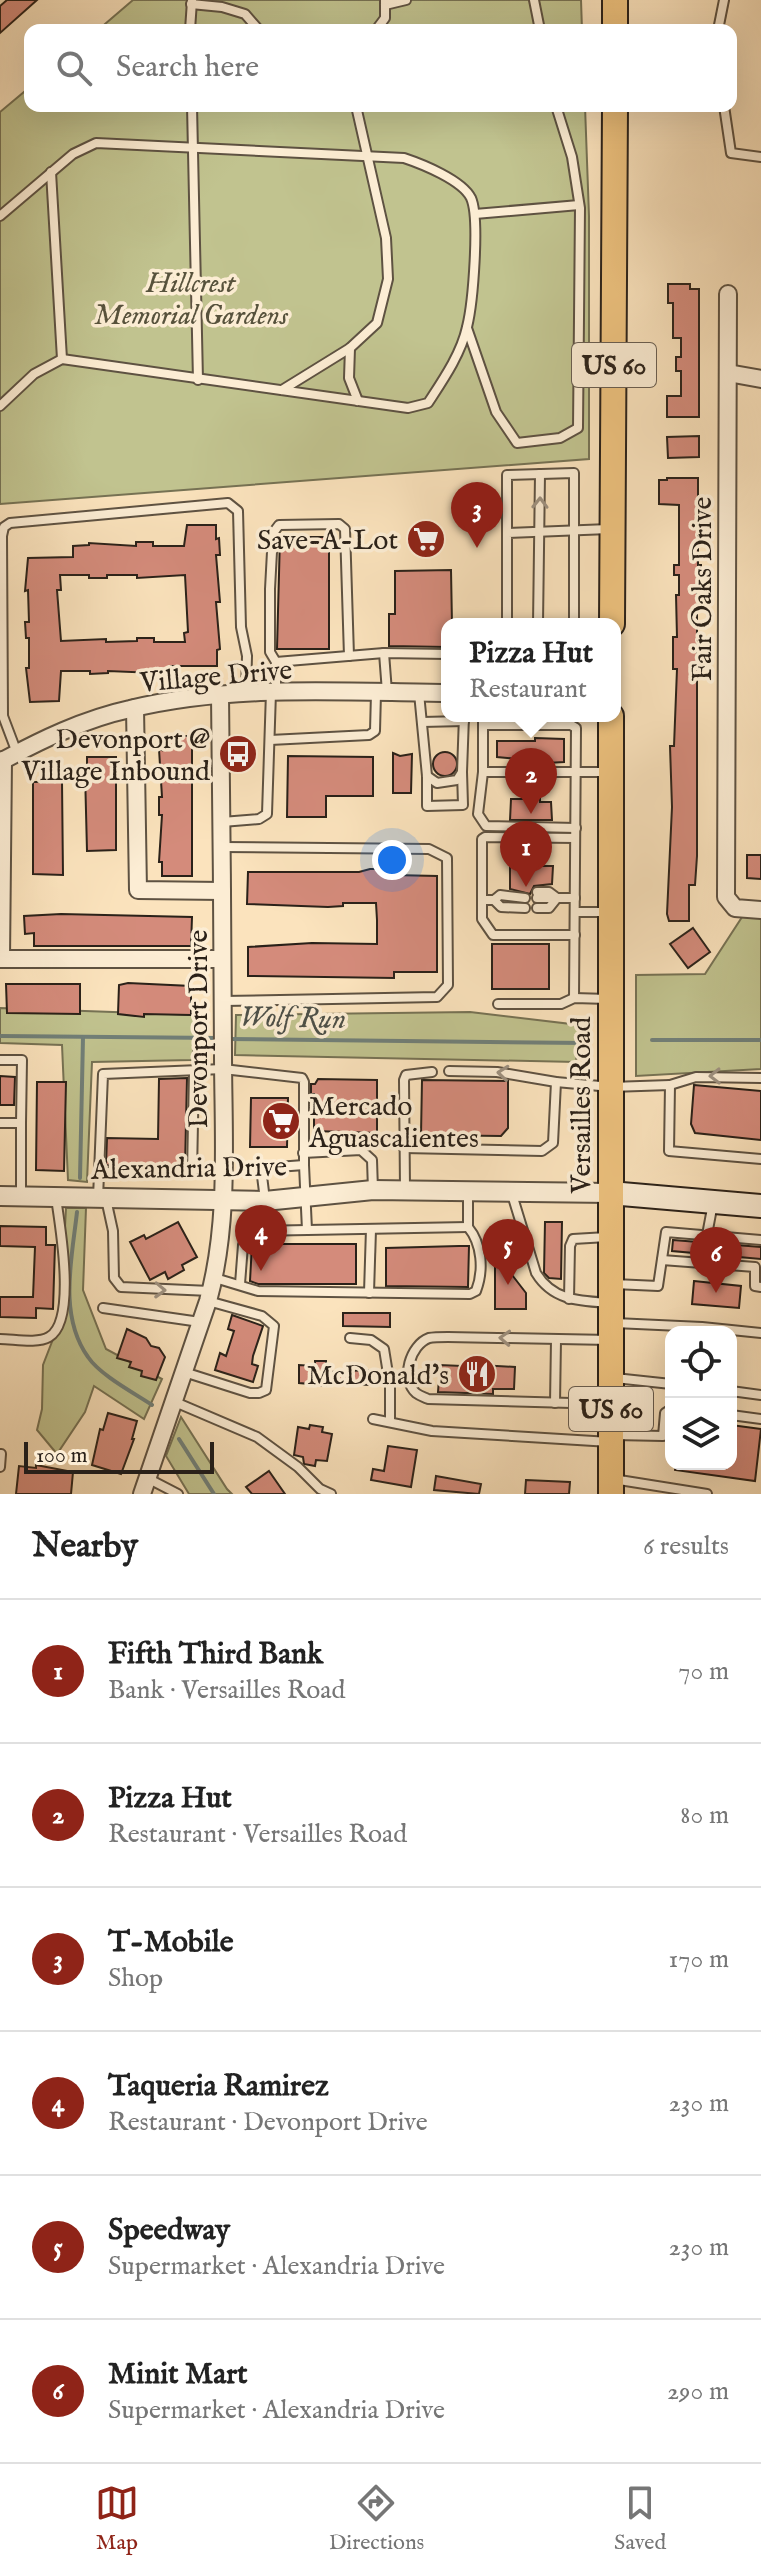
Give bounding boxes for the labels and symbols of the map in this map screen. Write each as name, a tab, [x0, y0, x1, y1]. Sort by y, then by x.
park label: Hillcrest Memorial Gardens	[94, 267, 289, 334]
road number: US 60	[572, 343, 656, 387]
pin: 3	[451, 482, 503, 548]
one-way arrow	[531, 496, 549, 509]
street label: Fair Oaks Drive	[686, 496, 721, 681]
supermarket icon: Save-A-Lot	[405, 518, 447, 560]
place label: Save-A-Lot	[257, 524, 398, 559]
street label: Village Drive	[138, 653, 294, 702]
place label: Devonport @ Village Inbound	[20, 723, 210, 790]
bus stop icon: Devonport @ Village Inbound	[217, 733, 259, 775]
pin: 2	[505, 748, 557, 814]
pin: 1	[500, 821, 552, 887]
your location	[372, 840, 412, 880]
street label: Devonport Drive	[182, 929, 217, 1128]
water label: Wolf Run	[239, 999, 347, 1039]
street label: Versailles Road	[565, 1017, 600, 1194]
one-way arrow	[496, 1065, 509, 1082]
one-way arrow	[708, 1068, 721, 1085]
place label: Mercado Aguascalientes	[308, 1090, 479, 1157]
supermarket icon: Mercado Aguascalientes	[260, 1100, 302, 1142]
street label: Alexandria Drive	[90, 1150, 288, 1189]
pin: 4	[235, 1205, 287, 1271]
pin: 5	[482, 1219, 534, 1285]
pin: 6	[690, 1227, 742, 1293]
one-way arrow	[154, 1281, 167, 1299]
one-way arrow	[498, 1330, 511, 1347]
restaurant icon: McDonald's	[456, 1353, 498, 1395]
place label: McDonald's	[307, 1359, 449, 1394]
road number: US 60	[569, 1387, 653, 1431]
scale bar	[24, 1438, 214, 1474]

